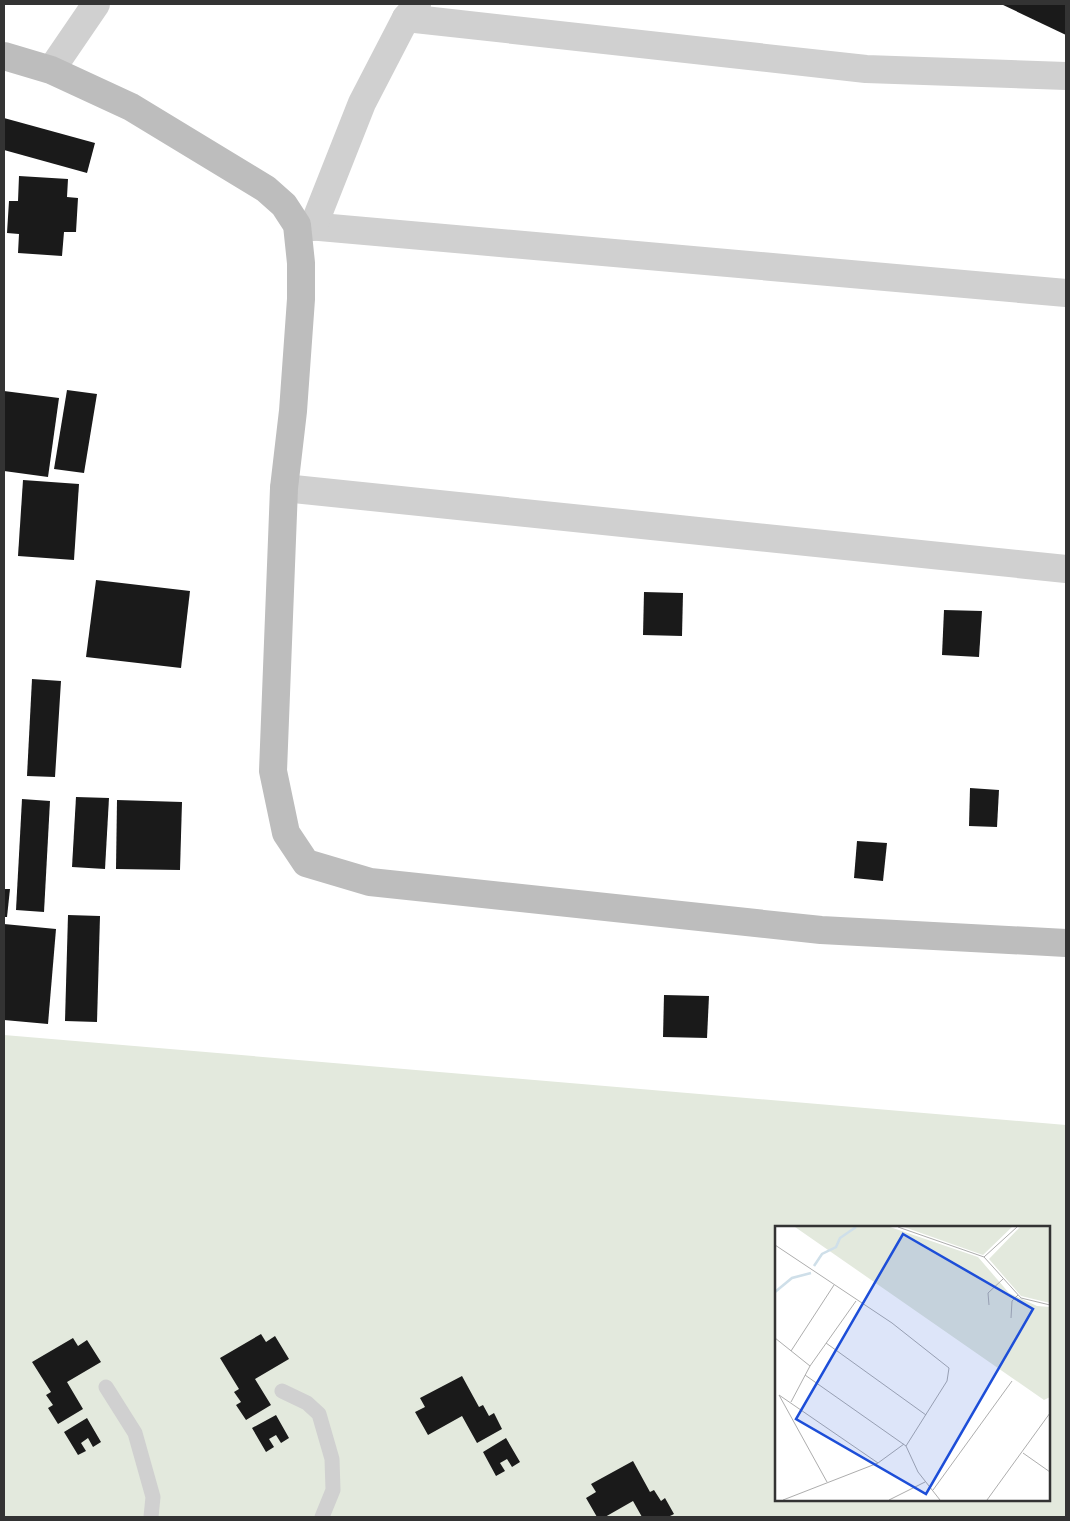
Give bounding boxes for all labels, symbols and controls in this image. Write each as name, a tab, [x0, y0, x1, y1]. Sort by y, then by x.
inset map	[775, 1226, 1050, 1501]

